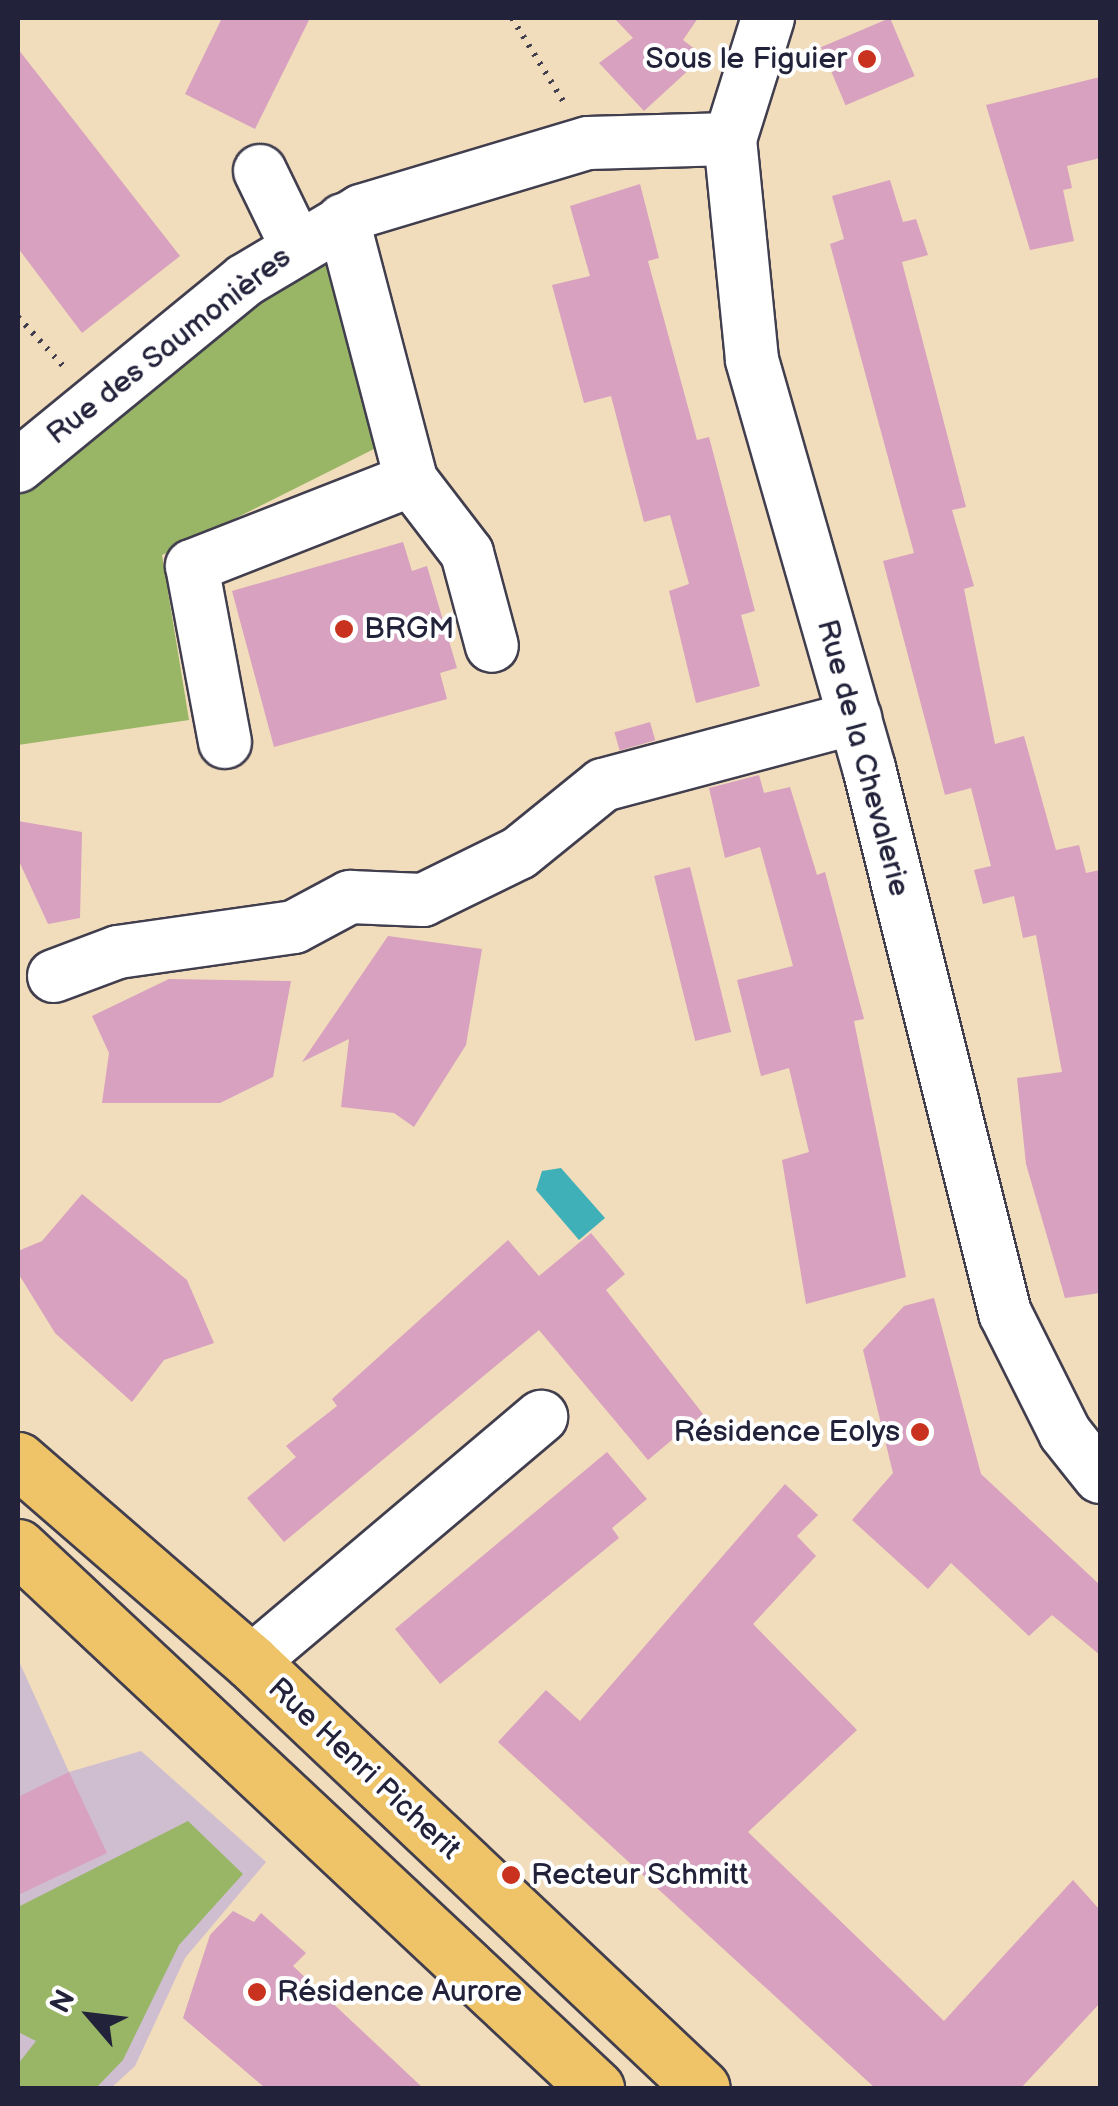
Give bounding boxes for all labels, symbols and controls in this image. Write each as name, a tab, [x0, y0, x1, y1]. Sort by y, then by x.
place label: Sous le Figuier	[646, 41, 847, 77]
marker: Sous le Figuier	[856, 48, 878, 70]
street label: Rue des Saumonières	[40, 239, 298, 453]
place label: BRGM	[364, 611, 454, 647]
street label: Rue de la Chevalerie	[809, 616, 917, 900]
marker: BRGM	[333, 618, 355, 640]
place label: Résidence Eolys	[673, 1414, 900, 1450]
marker: Résidence Eolys	[909, 1421, 931, 1443]
street label: Rue Henri Picherit	[260, 1671, 468, 1867]
place label: Recteur Schmitt	[531, 1857, 749, 1893]
marker: Recteur Schmitt	[500, 1864, 522, 1886]
north arrow	[40, 1966, 140, 2066]
place label: Résidence Aurore	[277, 1974, 522, 2010]
marker: Résidence Aurore	[246, 1981, 268, 2003]
text: N	[44, 1985, 83, 2019]

